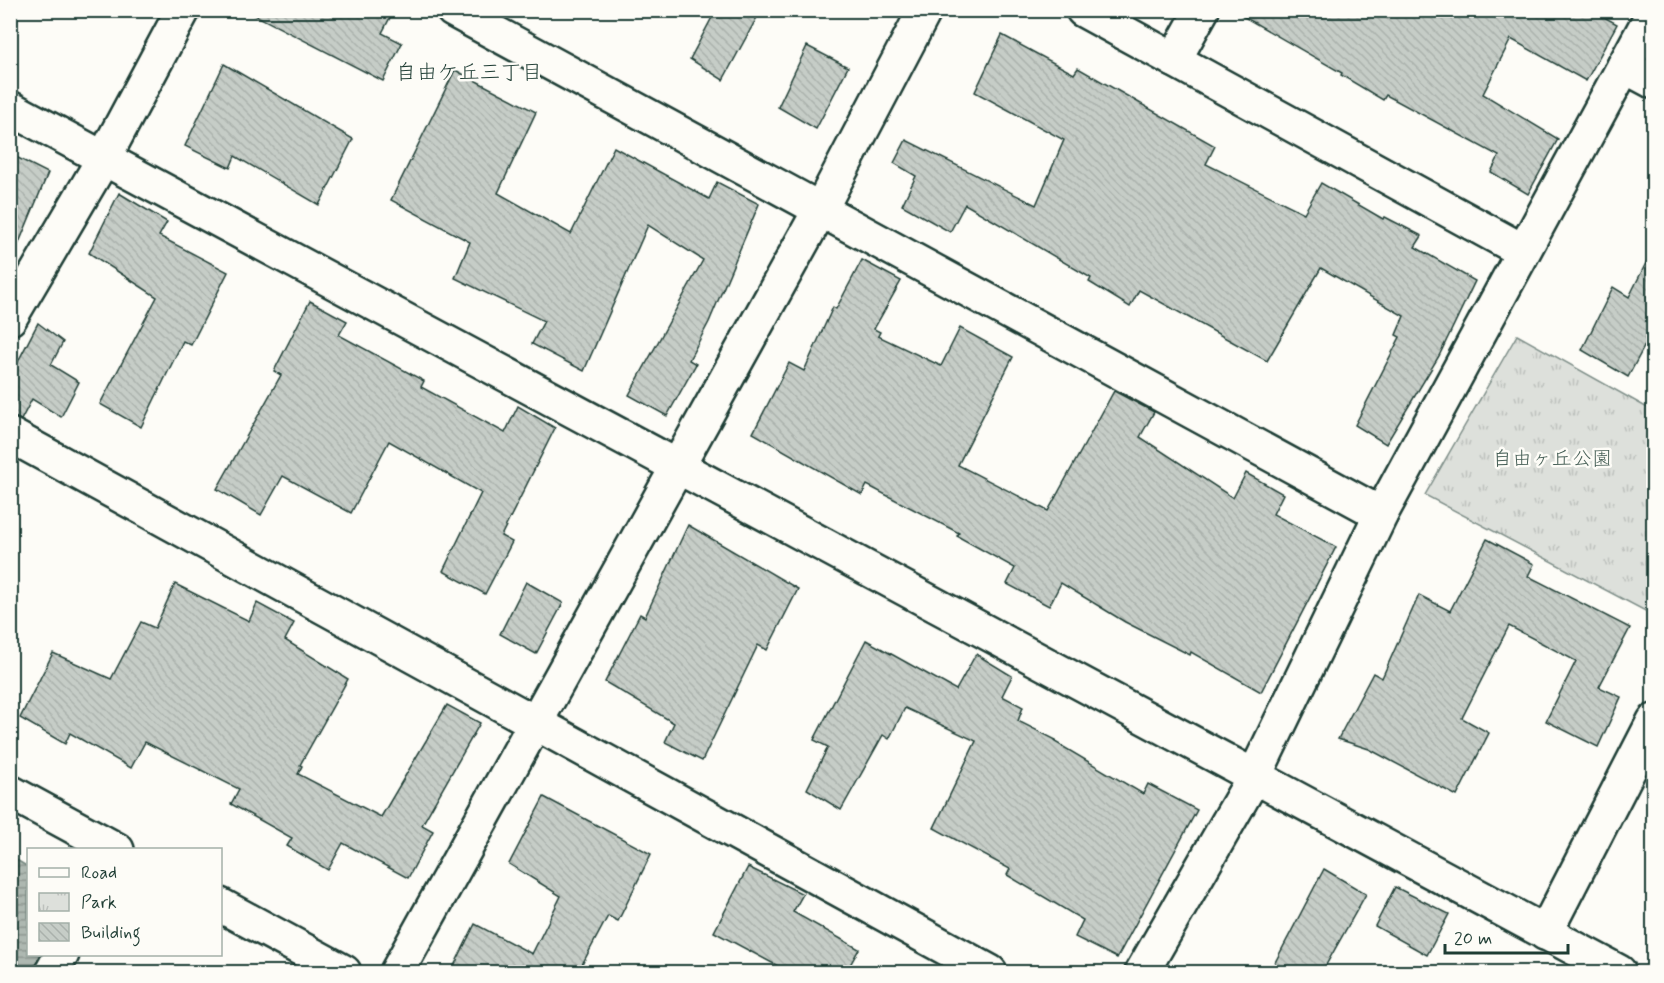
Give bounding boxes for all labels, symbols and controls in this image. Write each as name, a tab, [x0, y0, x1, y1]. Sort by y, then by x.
district label: 自由ケ丘三丁目	[396, 59, 543, 87]
park label: 自由ヶ丘公園	[1492, 446, 1612, 473]
legend	[27, 848, 222, 956]
text: Road	[81, 861, 117, 885]
text: Park	[81, 891, 117, 915]
scale bar	[1445, 917, 1568, 955]
text: Building	[81, 921, 141, 947]
text: 20 m	[1454, 927, 1492, 951]

